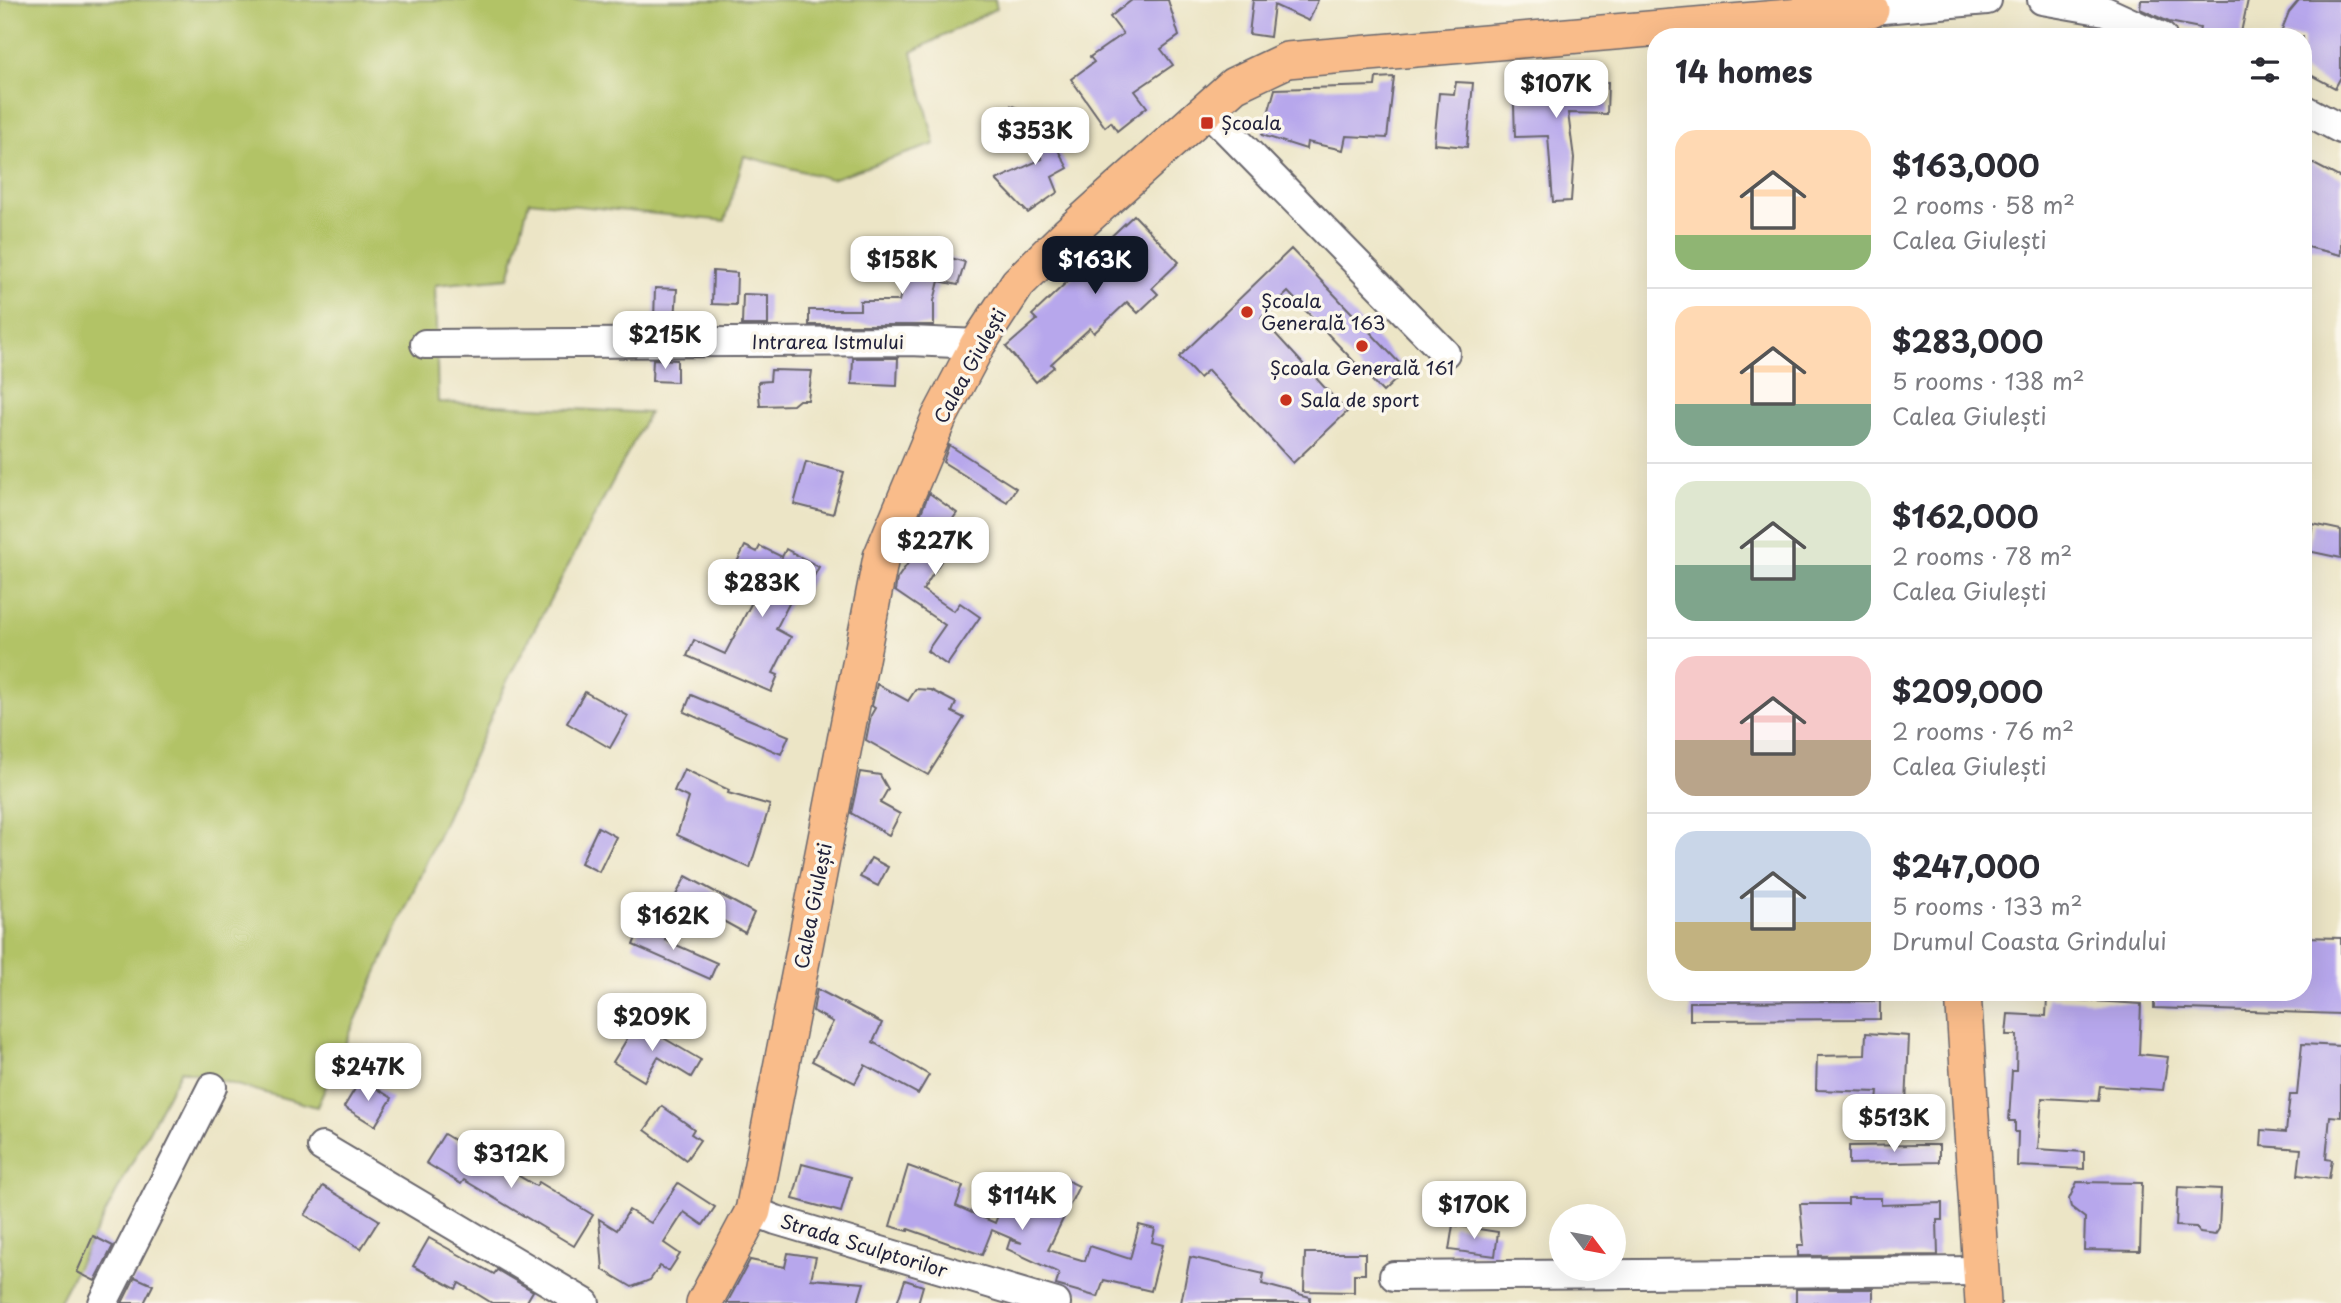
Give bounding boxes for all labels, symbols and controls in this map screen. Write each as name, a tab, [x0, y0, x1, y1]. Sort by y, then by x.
text: 14 homes	[1675, 48, 1813, 93]
icon: filters	[2246, 51, 2284, 89]
pin: $107K	[1507, 60, 1605, 120]
text: $107K	[1520, 65, 1592, 100]
pin: $353K	[986, 108, 1084, 167]
place label: Școala	[1221, 108, 1281, 136]
text: $353K	[997, 112, 1073, 147]
marker: Școala	[1199, 115, 1215, 131]
text: $163,000	[1892, 142, 2040, 187]
icon: home	[1731, 158, 1815, 242]
text: 2 rooms · 58 m²	[1892, 187, 2075, 222]
text: Calea Giulești	[1892, 222, 2047, 257]
pin: $158K	[853, 236, 951, 296]
pin: $163K	[1046, 236, 1144, 296]
text: $158K	[866, 241, 938, 276]
text: $163K	[1058, 241, 1132, 276]
place label: Școala Generală 163	[1261, 286, 1386, 336]
street label: Calea Giulești	[926, 303, 1012, 428]
marker: Școala Generală 163	[1239, 304, 1255, 320]
pin: $215K	[616, 312, 714, 371]
text: $215K	[629, 316, 701, 351]
text: $283,000	[1892, 318, 2043, 363]
street label: Intrarea Istmului	[752, 327, 904, 355]
icon: home	[1731, 334, 1815, 418]
marker: Școala Generală 161	[1354, 338, 1370, 354]
place label: Școala Generală 161	[1270, 353, 1454, 381]
text: 5 rooms · 138 m²	[1892, 363, 2085, 398]
place label: Sala de sport	[1300, 385, 1420, 413]
marker: Sala de sport	[1278, 392, 1294, 408]
text: Calea Giulești	[1892, 398, 2047, 433]
text: $162,000	[1892, 493, 2039, 538]
icon: home	[1731, 509, 1815, 593]
pin: $227K	[886, 518, 984, 577]
text: $227K	[897, 522, 973, 557]
text: 2 rooms · 78 m²	[1892, 538, 2072, 573]
pin: $283K	[713, 560, 811, 619]
text: $283K	[724, 564, 800, 599]
text: Calea Giulești	[1892, 573, 2047, 608]
text: $209,000	[1892, 668, 2043, 713]
icon: home	[1731, 684, 1815, 768]
text: 2 rooms · 76 m²	[1892, 713, 2074, 748]
text: Calea Giulești	[1892, 748, 2047, 783]
street label: Calea Giulești	[786, 840, 838, 971]
text: $247,000	[1892, 843, 2040, 888]
icon: home	[1731, 859, 1815, 943]
text: 5 rooms · 133 m²	[1892, 888, 2083, 923]
pin: $162K	[624, 892, 722, 952]
text: $162K	[637, 897, 709, 932]
text: Drumul Coasta Grindului	[1892, 923, 2167, 958]
pin: $209K	[603, 993, 701, 1053]
text: $209K	[613, 998, 691, 1033]
pin: $247K	[319, 1044, 417, 1103]
text: $247K	[331, 1048, 405, 1083]
pin: $513K	[1845, 1094, 1943, 1154]
text: $513K	[1858, 1099, 1930, 1134]
pin: $312K	[462, 1130, 560, 1190]
text: $312K	[474, 1135, 548, 1170]
pin: $114K	[973, 1172, 1071, 1232]
text: $114K	[987, 1177, 1057, 1212]
pin: $170K	[1425, 1182, 1523, 1241]
text: $170K	[1438, 1186, 1510, 1221]
north arrow	[1549, 1204, 1626, 1281]
map controls	[1549, 1204, 1626, 1281]
street label: Strada Sculptorilor	[777, 1206, 951, 1284]

